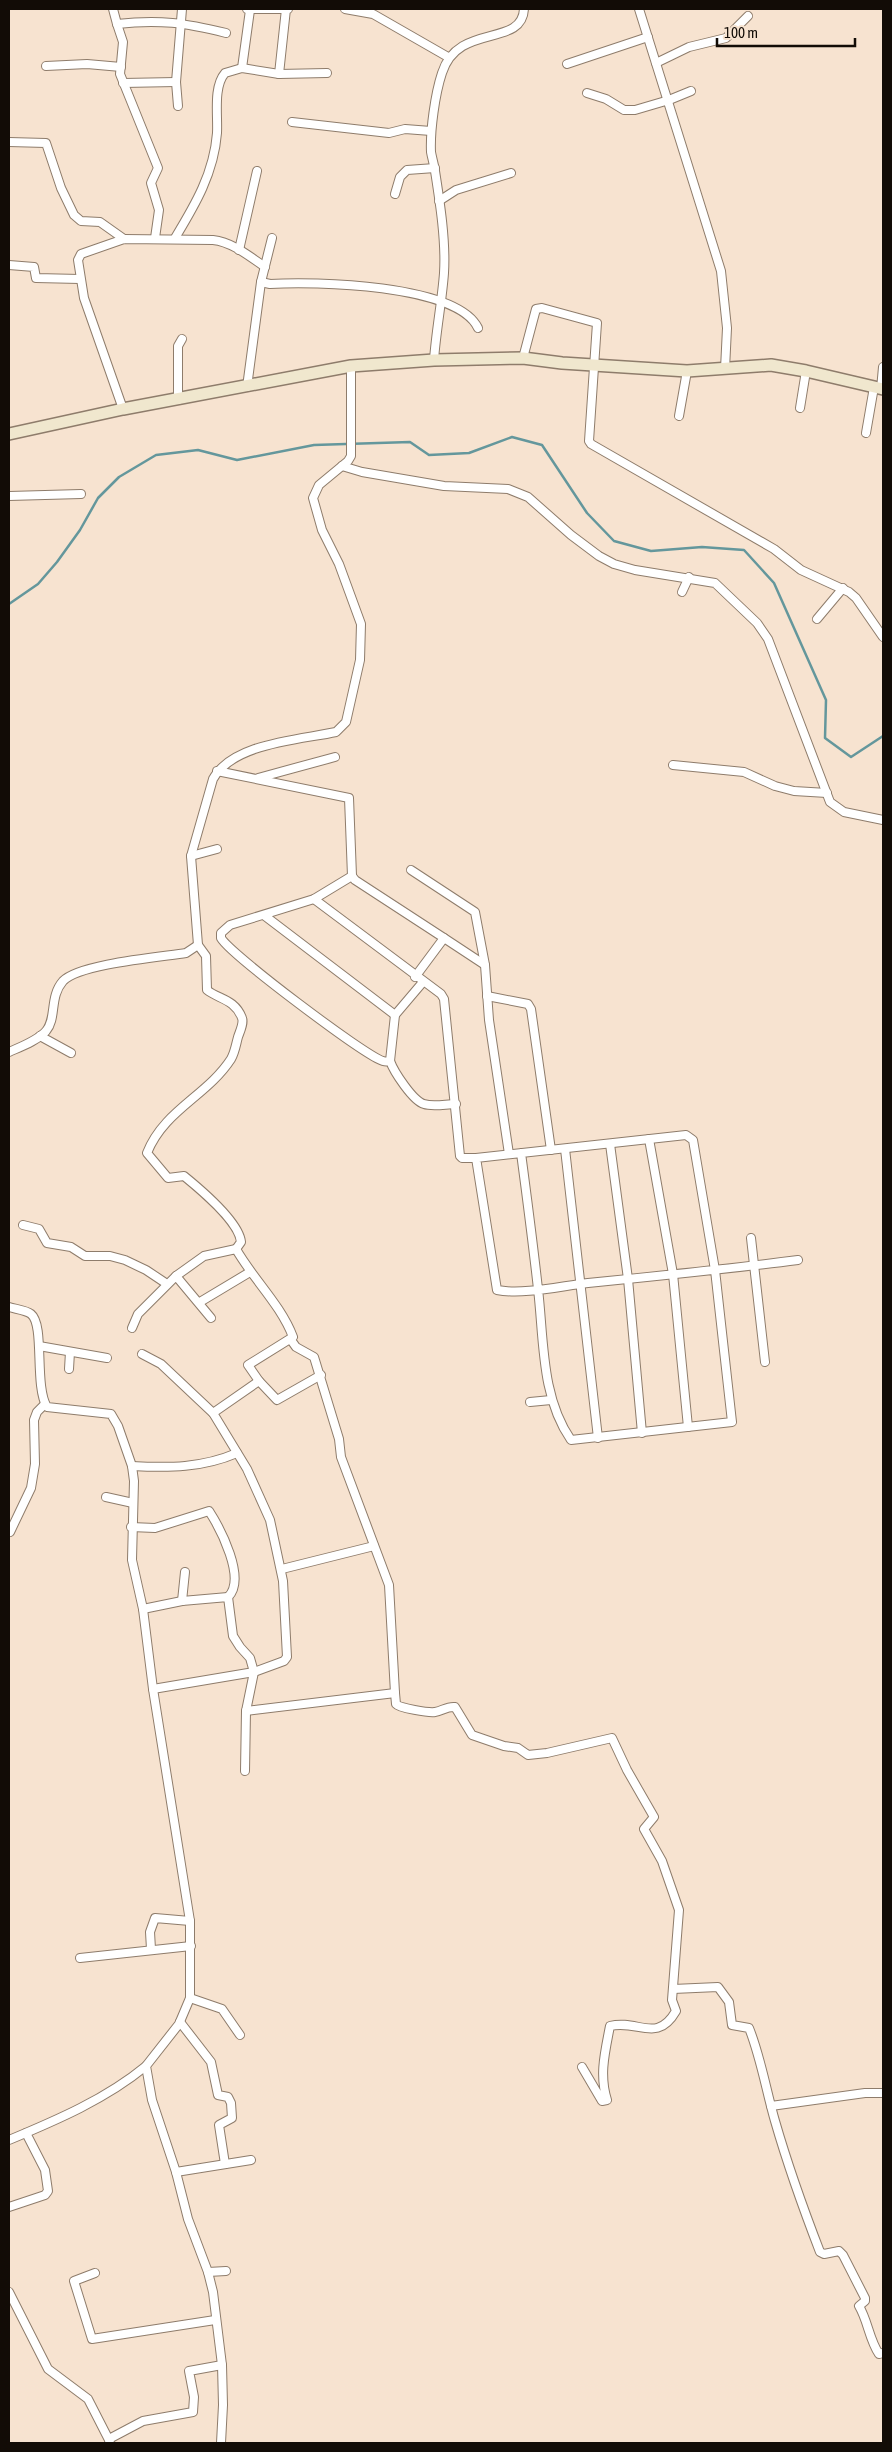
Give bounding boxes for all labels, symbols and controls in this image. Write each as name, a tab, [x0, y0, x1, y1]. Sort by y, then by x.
scale bar	[717, 15, 854, 47]
text: 100 m	[724, 24, 758, 41]

